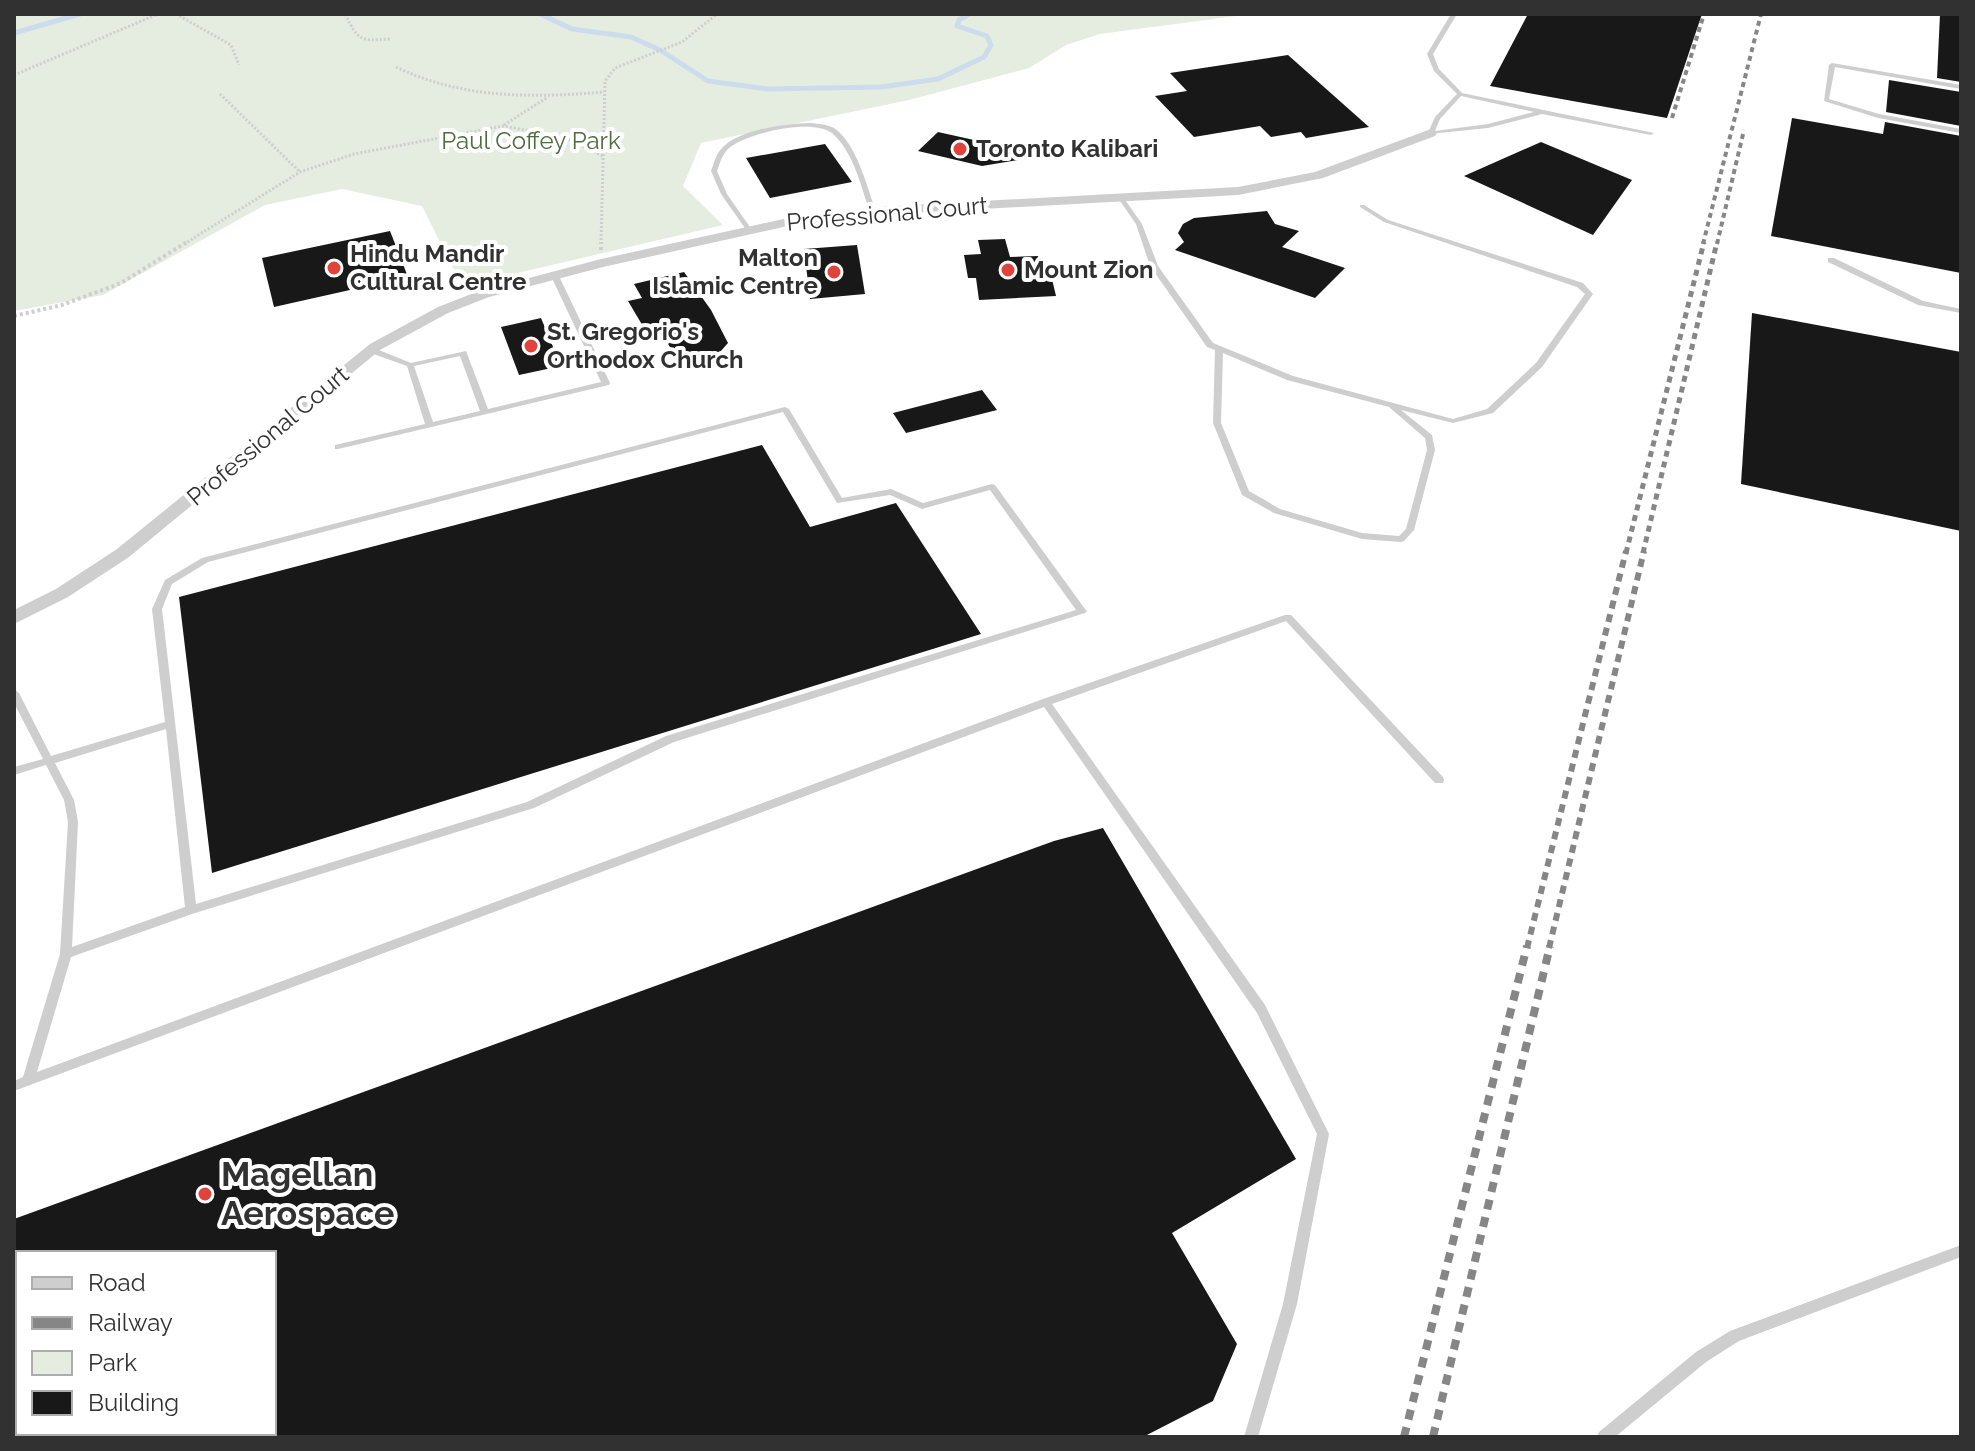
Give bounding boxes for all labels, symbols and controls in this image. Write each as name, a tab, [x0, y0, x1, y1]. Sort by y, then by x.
park label: Paul Coffey Park	[441, 126, 621, 155]
place label: Toronto Kalibari	[976, 134, 1158, 163]
marker: Toronto Kalibari	[951, 140, 969, 158]
street label: Professional Court	[785, 190, 989, 237]
place label: Hindu Mandir Cultural Centre	[350, 239, 526, 296]
place label: Malton Islamic Centre	[652, 243, 818, 300]
place label: Mount Zion	[1024, 255, 1154, 284]
marker: Hindu Mandir Cultural Centre	[325, 259, 343, 277]
marker: Mount Zion	[999, 261, 1017, 279]
marker: Malton Islamic Centre	[825, 263, 843, 281]
place label: St. Gregorio's Orthodox Church	[547, 317, 743, 374]
marker: St. Gregorio's Orthodox Church	[522, 337, 540, 355]
street label: Professional Court	[181, 360, 354, 512]
place label: Magellan Aerospace	[221, 1154, 394, 1233]
marker: Magellan Aerospace	[196, 1185, 214, 1203]
legend	[16, 1251, 276, 1435]
text: Road	[88, 1268, 146, 1297]
text: Railway	[88, 1308, 173, 1337]
text: Park	[88, 1348, 137, 1377]
text: Building	[88, 1388, 179, 1417]

